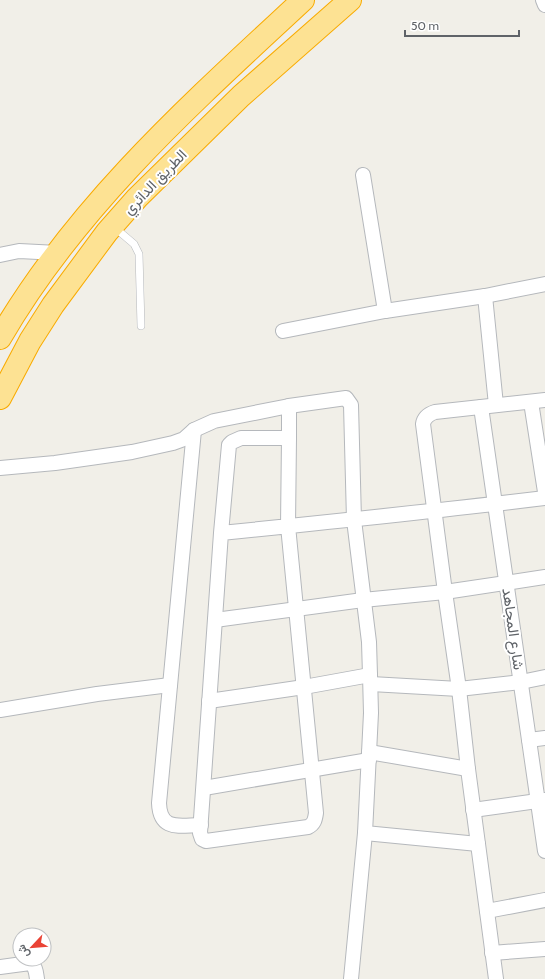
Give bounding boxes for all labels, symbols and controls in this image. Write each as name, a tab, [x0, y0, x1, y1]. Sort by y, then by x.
scale bar	[405, 12, 519, 38]
text: 50 m	[411, 18, 439, 33]
street label: الطريق الدائري	[120, 146, 193, 221]
street label: شارع المجاهد	[496, 587, 528, 672]
north arrow	[12, 927, 52, 967]
text: ش	[14, 942, 32, 960]

